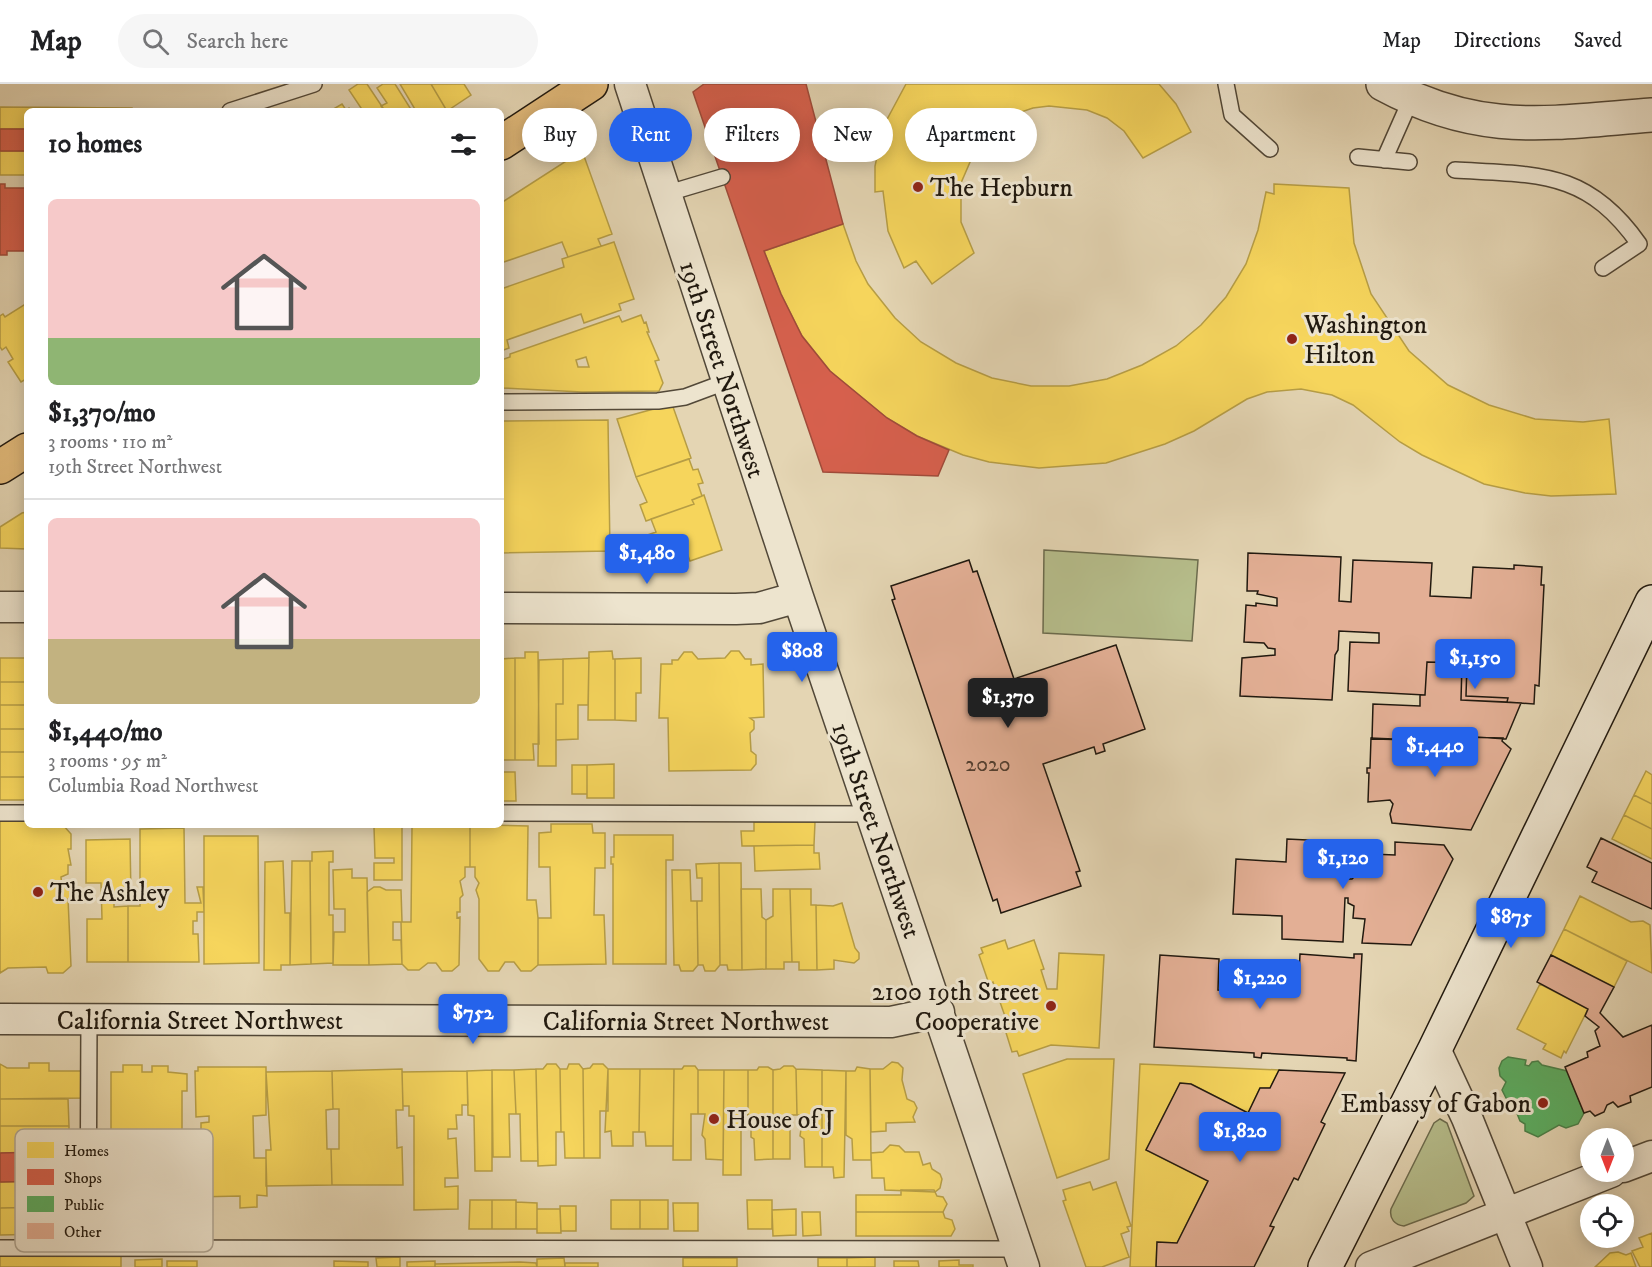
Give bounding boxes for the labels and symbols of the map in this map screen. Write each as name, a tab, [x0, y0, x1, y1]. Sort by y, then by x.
place label: The Hepburn	[930, 172, 1073, 205]
marker: The Hepburn	[911, 180, 925, 194]
street label: 19th Street Northwest	[671, 257, 772, 482]
place label: Washington Hilton	[1303, 309, 1428, 372]
marker: Washington Hilton	[1285, 332, 1299, 346]
pin: $1,480	[598, 534, 696, 585]
pin: $808	[766, 632, 838, 683]
pin: $1,150	[1426, 639, 1524, 690]
pin: $1,370	[959, 678, 1057, 729]
street label: 19th Street Northwest	[823, 718, 928, 943]
pin: $1,440	[1386, 727, 1484, 778]
house number: 2020	[965, 751, 1011, 778]
pin: $1,120	[1294, 839, 1392, 890]
place label: The Ashley	[50, 877, 170, 910]
marker: The Ashley	[31, 885, 45, 899]
pin: $875	[1475, 898, 1547, 949]
pin: $1,220	[1211, 959, 1309, 1010]
place label: 2100 19th Street Cooperative	[872, 976, 1039, 1039]
pin: $752	[437, 994, 509, 1045]
marker: 2100 19th Street Cooperative	[1044, 999, 1058, 1013]
street label: California Street Northwest	[57, 1005, 343, 1038]
street label: California Street Northwest	[543, 1006, 829, 1039]
place label: Embassy of Gabon	[1341, 1088, 1531, 1121]
marker: Embassy of Gabon	[1536, 1096, 1550, 1110]
place label: House of J	[726, 1104, 835, 1137]
marker: House of J	[707, 1112, 721, 1126]
pin: $1,820	[1191, 1112, 1289, 1163]
north arrow	[1580, 1128, 1634, 1182]
legend	[15, 1129, 213, 1252]
text: Homes	[64, 1141, 109, 1161]
text: Shops	[64, 1168, 102, 1188]
text: Public	[64, 1195, 104, 1215]
text: Other	[64, 1222, 101, 1242]

